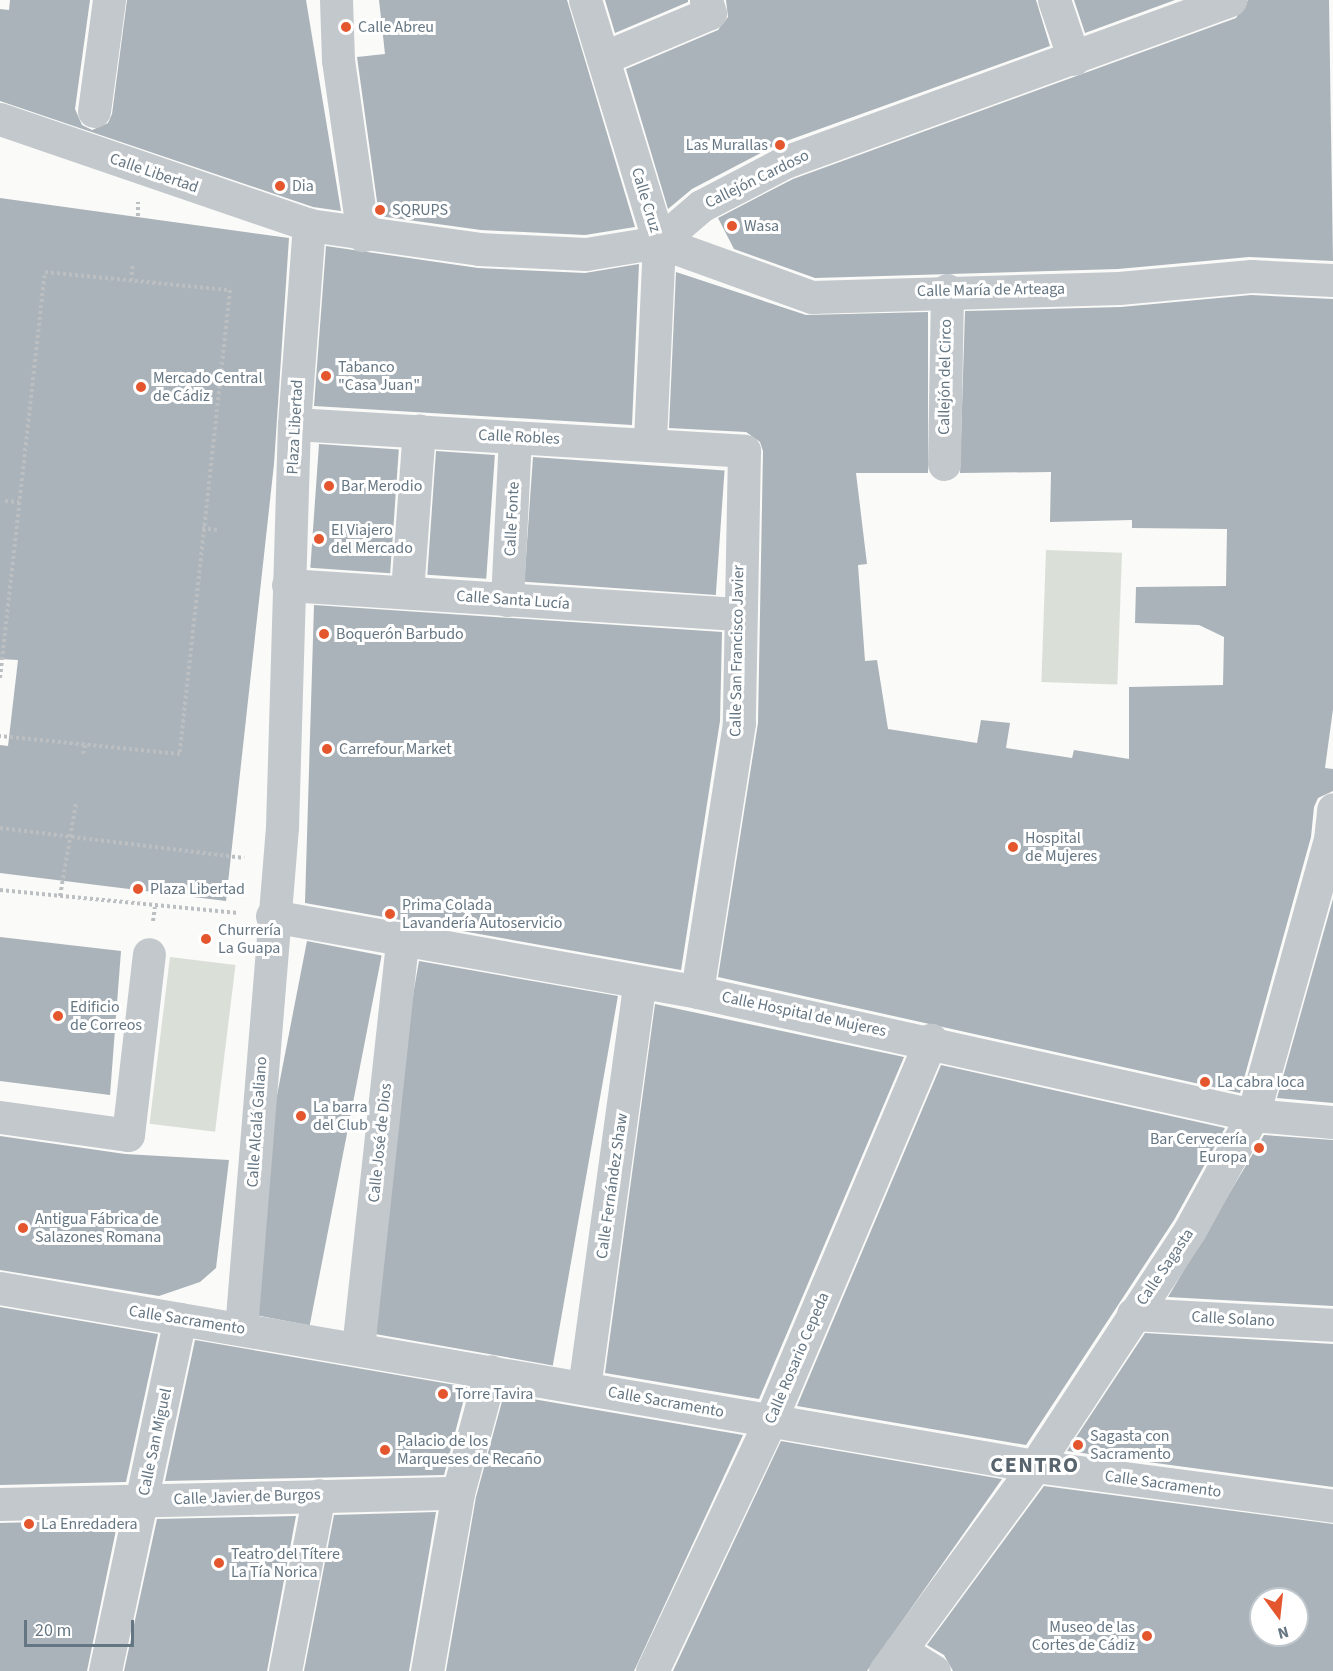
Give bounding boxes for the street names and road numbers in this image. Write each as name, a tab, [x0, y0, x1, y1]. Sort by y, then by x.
street label: Callejón Cardoso	[702, 146, 812, 212]
street label: Calle Libertad	[107, 149, 201, 197]
street label: Calle Cruz	[627, 165, 665, 235]
street label: Calle María de Arteaga	[917, 279, 1065, 301]
street label: Callejón del Circo	[934, 319, 956, 435]
street label: Plaza Libertad	[283, 379, 307, 475]
street label: Calle Robles	[478, 425, 560, 449]
street label: Calle Fonte	[500, 481, 524, 557]
street label: Calle San Francisco Javier	[726, 565, 748, 737]
street label: Calle Santa Lucía	[456, 586, 570, 614]
street label: Calle Hospital de Mujeres	[720, 987, 888, 1041]
street label: Calle Alcalá Galiano	[243, 1056, 271, 1188]
street label: Calle José de Dios	[364, 1082, 396, 1204]
street label: Calle Fernández Shaw	[592, 1112, 632, 1260]
street label: Calle Sagasta	[1132, 1225, 1198, 1309]
street label: Calle Rosario Cepeda	[761, 1289, 833, 1427]
street label: Calle Sacramento	[127, 1301, 247, 1339]
street label: Calle Solano	[1191, 1307, 1275, 1331]
street label: Calle Sacramento	[607, 1382, 725, 1422]
street label: Calle San Miguel	[134, 1386, 176, 1498]
street label: Calle Sacramento	[1104, 1466, 1222, 1502]
street label: Calle Javier de Burgos	[173, 1485, 321, 1509]

